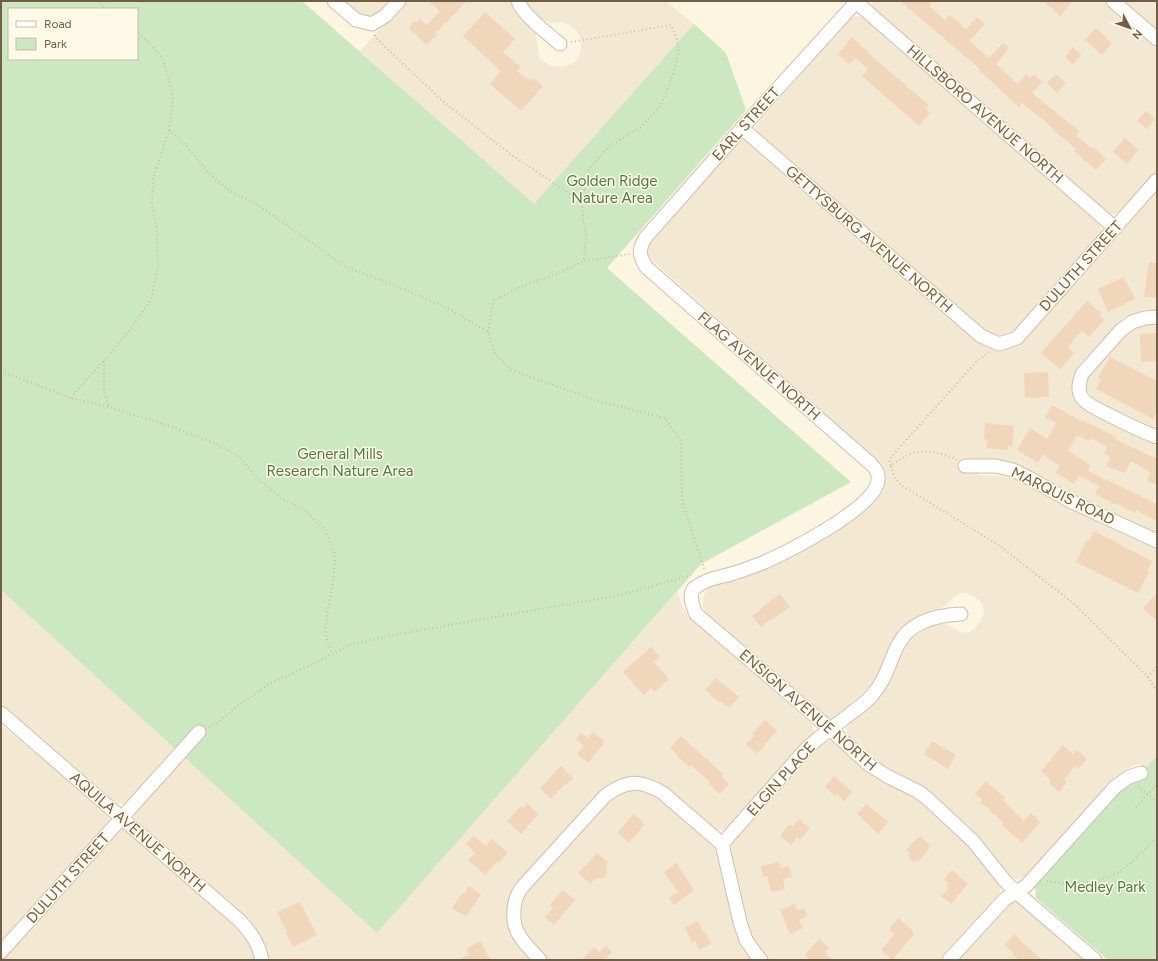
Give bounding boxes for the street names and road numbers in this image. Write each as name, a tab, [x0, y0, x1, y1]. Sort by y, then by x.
street label: HILLSBORO AVENUE NORTH	[903, 41, 1067, 187]
street label: EARL STREET	[708, 83, 784, 165]
street label: GETTYSBURG AVENUE NORTH	[782, 162, 956, 316]
street label: DULUTH STREET	[1036, 217, 1127, 315]
street label: FLAG AVENUE NORTH	[694, 308, 824, 424]
street label: MARQUIS ROAD	[1008, 463, 1118, 529]
street label: ENSIGN AVENUE NORTH	[736, 645, 880, 775]
street label: ELGIN PLACE	[743, 738, 819, 820]
street label: AQUILA AVENUE NORTH	[66, 768, 210, 896]
street label: DULUTH STREET	[23, 829, 114, 927]

